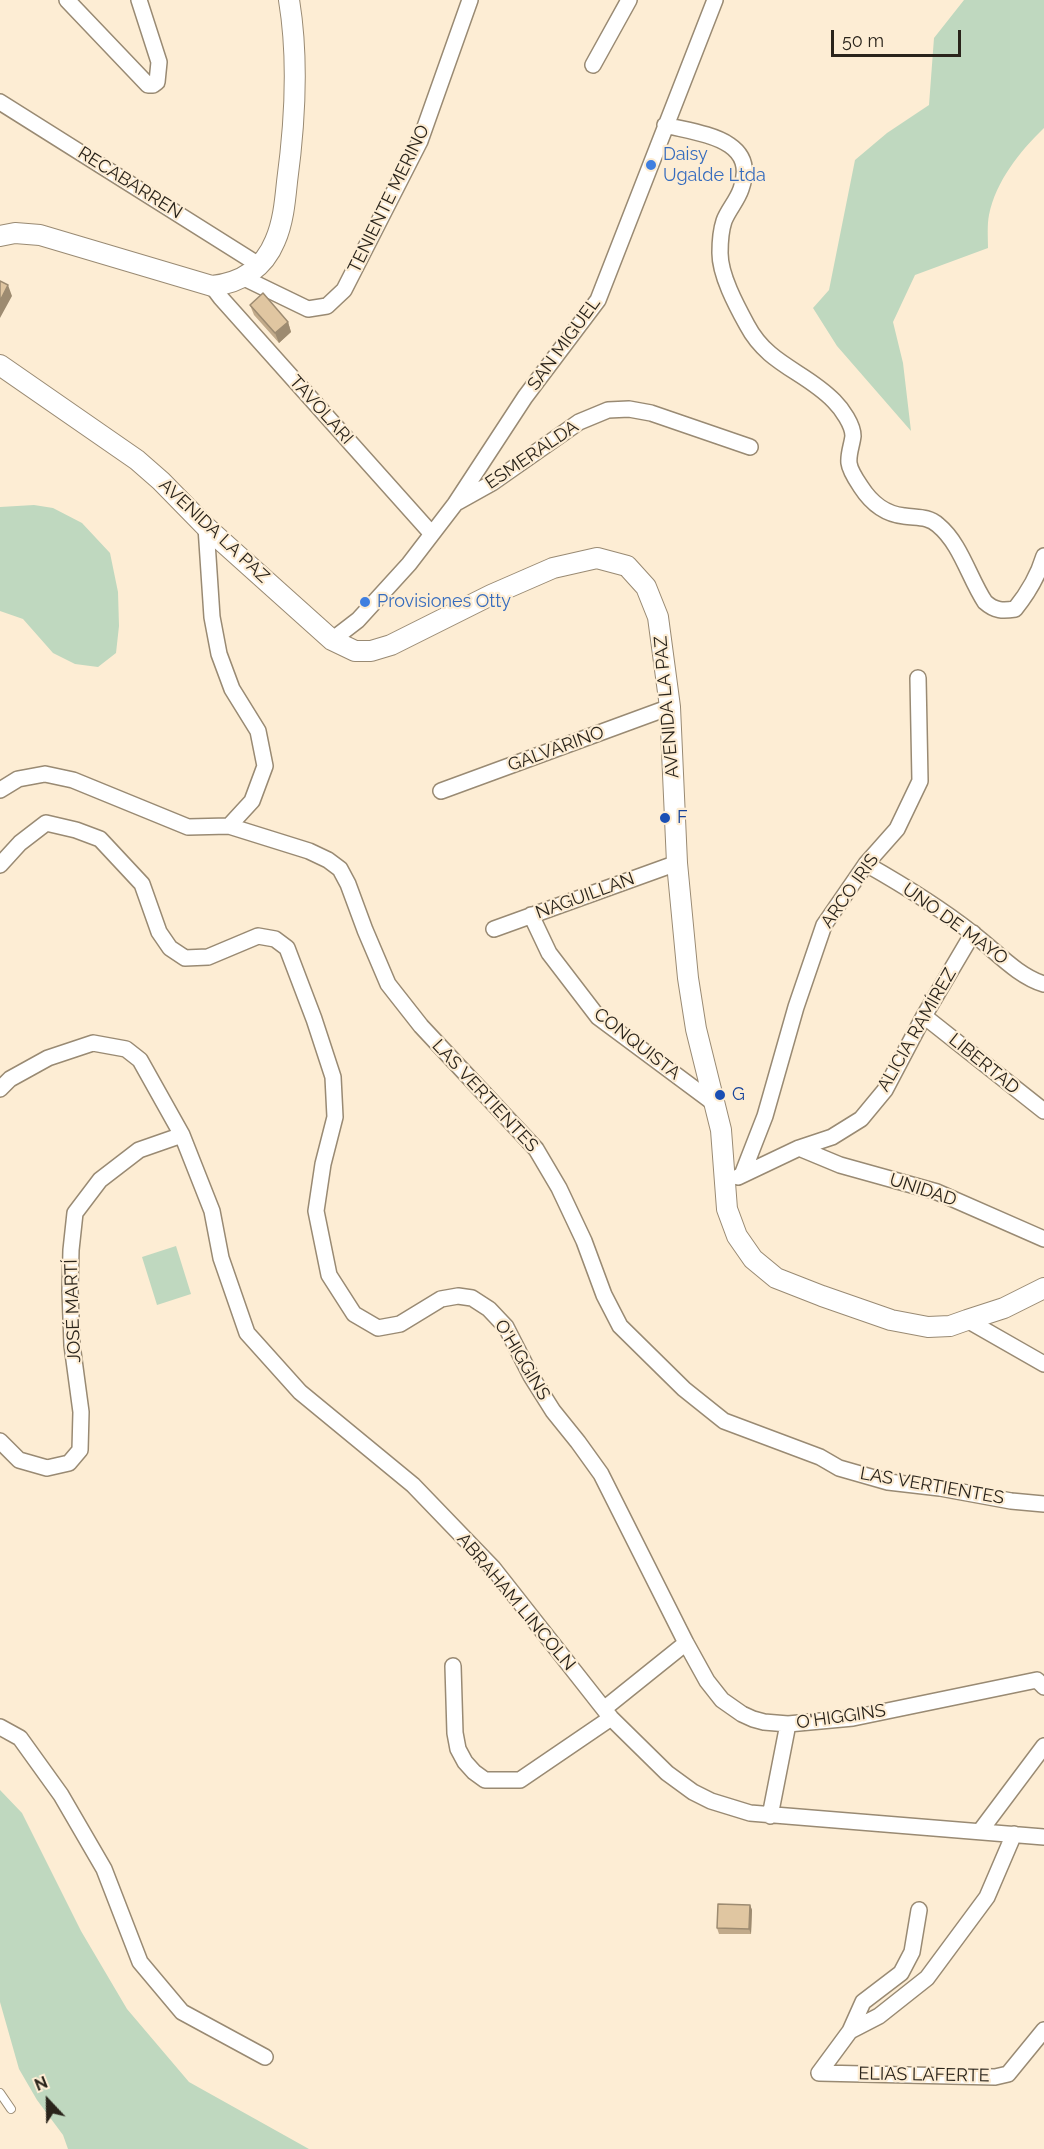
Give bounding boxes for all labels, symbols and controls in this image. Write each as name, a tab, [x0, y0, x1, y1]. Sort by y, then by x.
scale bar	[834, 18, 964, 56]
text: 50 m	[842, 30, 884, 51]
street label: TENIENTE MERINO	[344, 121, 434, 277]
street label: RECABARREN	[74, 142, 186, 224]
place label: Daisy Ugalde Ltda	[663, 144, 766, 186]
marker: Daisy Ugalde Ltda	[644, 158, 658, 172]
street label: SAN MIGUEL	[523, 293, 605, 395]
street label: TAVOLARI	[285, 371, 357, 449]
street label: ESMERALDA	[481, 416, 583, 494]
street label: AVENIDA LA PAZ	[154, 474, 274, 588]
place label: Provisiones Otty	[377, 591, 511, 613]
marker: Provisiones Otty	[358, 595, 372, 609]
street label: AVENIDA LA PAZ	[650, 635, 684, 779]
street label: GALVARINO	[505, 722, 607, 776]
place label: F	[677, 807, 688, 829]
marker: F	[658, 811, 672, 825]
street label: ARCO IRIS	[817, 850, 883, 932]
street label: NAGUILLAN	[533, 868, 637, 924]
street label: UNO DE MAYO	[898, 879, 1012, 969]
street label: ALICIA RAMÍREZ	[873, 964, 961, 1096]
street label: CONQUISTA	[589, 1003, 685, 1085]
street label: LIBERTAD	[944, 1029, 1024, 1099]
street label: LAS VERTIENTES	[427, 1035, 543, 1157]
place label: G	[732, 1084, 745, 1106]
marker: G	[713, 1088, 727, 1102]
street label: UNIDAD	[887, 1169, 959, 1211]
street label: JOSÉ MARTÍ	[60, 1259, 86, 1363]
street label: O'HIGGINS	[490, 1316, 554, 1404]
street label: LAS VERTIENTES	[858, 1463, 1006, 1509]
street label: ABRAHAM LINCOLN	[452, 1529, 580, 1675]
street label: O'HIGGINS	[795, 1700, 887, 1734]
street label: ELIAS LAFERTE	[858, 2063, 990, 2087]
north arrow	[18, 2071, 78, 2131]
text: N	[32, 2073, 50, 2095]

